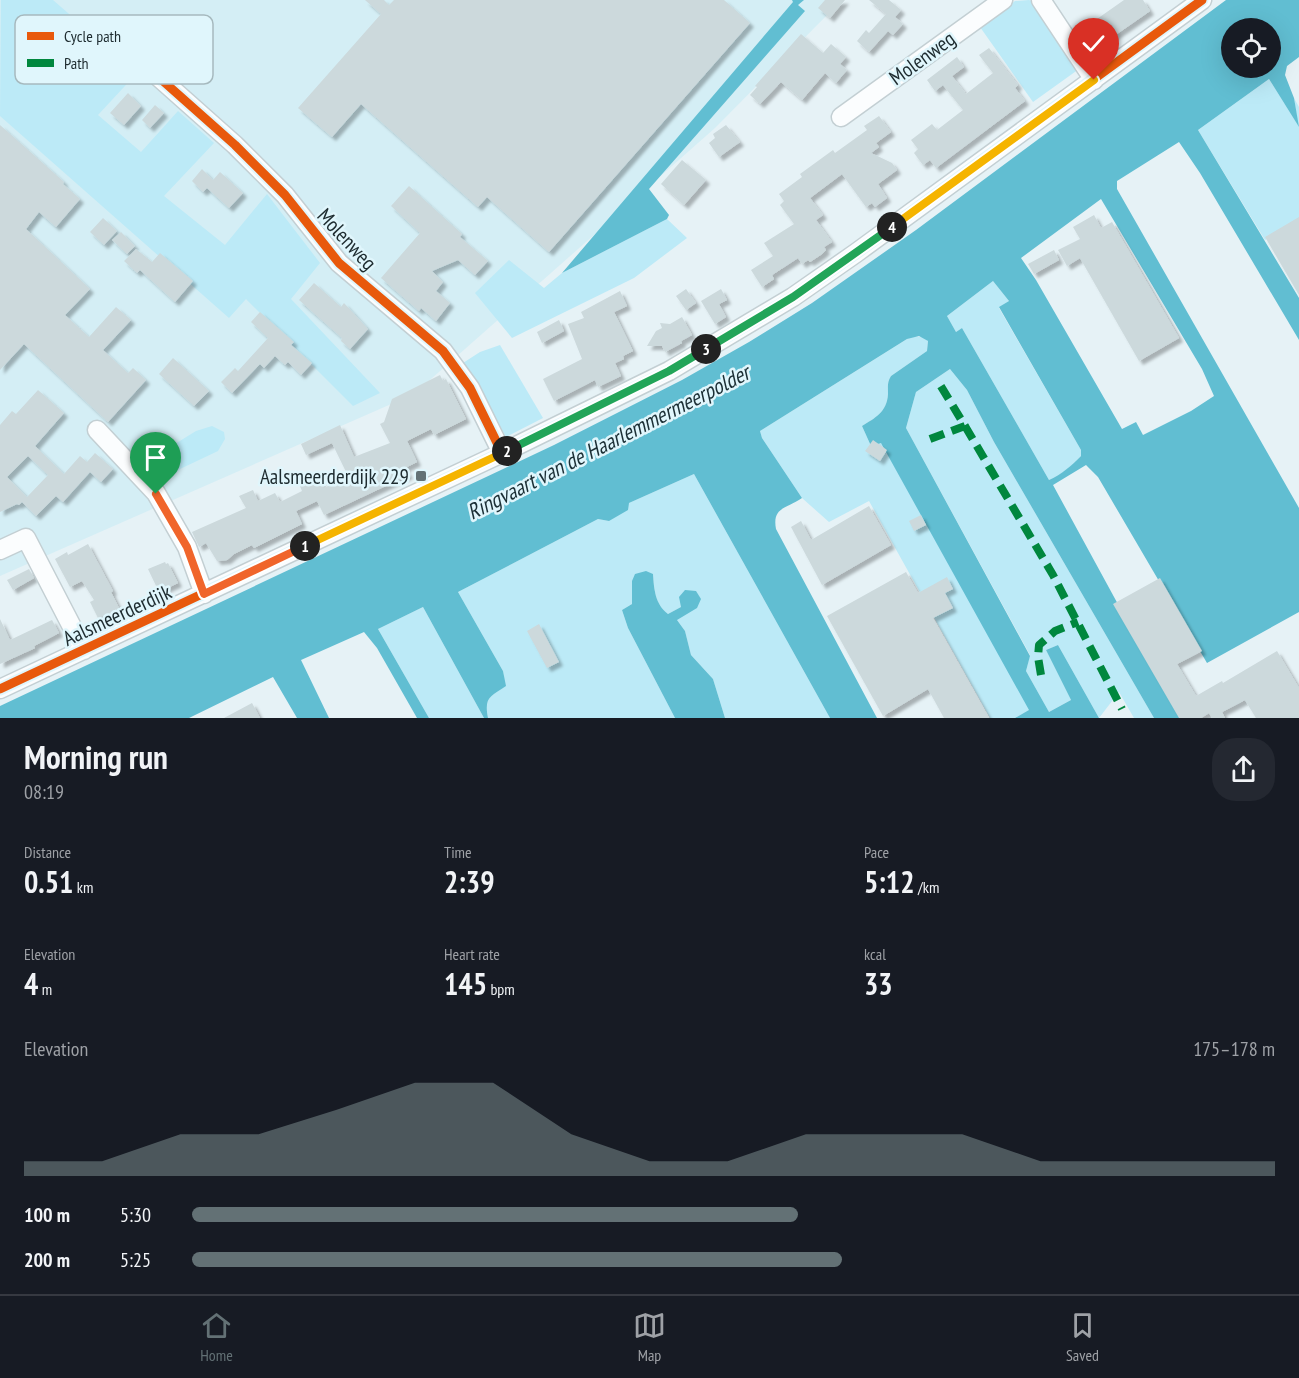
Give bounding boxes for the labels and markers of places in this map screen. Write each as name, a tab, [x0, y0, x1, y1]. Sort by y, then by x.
pin	[1068, 18, 1119, 80]
pin: 4	[877, 212, 907, 242]
pin: 3	[691, 334, 721, 364]
pin	[130, 432, 181, 494]
pin: 2	[492, 436, 522, 466]
place label: Aalsmeerderdijk 229	[260, 463, 409, 490]
marker: Aalsmeerderdijk 229	[414, 469, 428, 483]
pin: 1	[290, 531, 320, 561]

